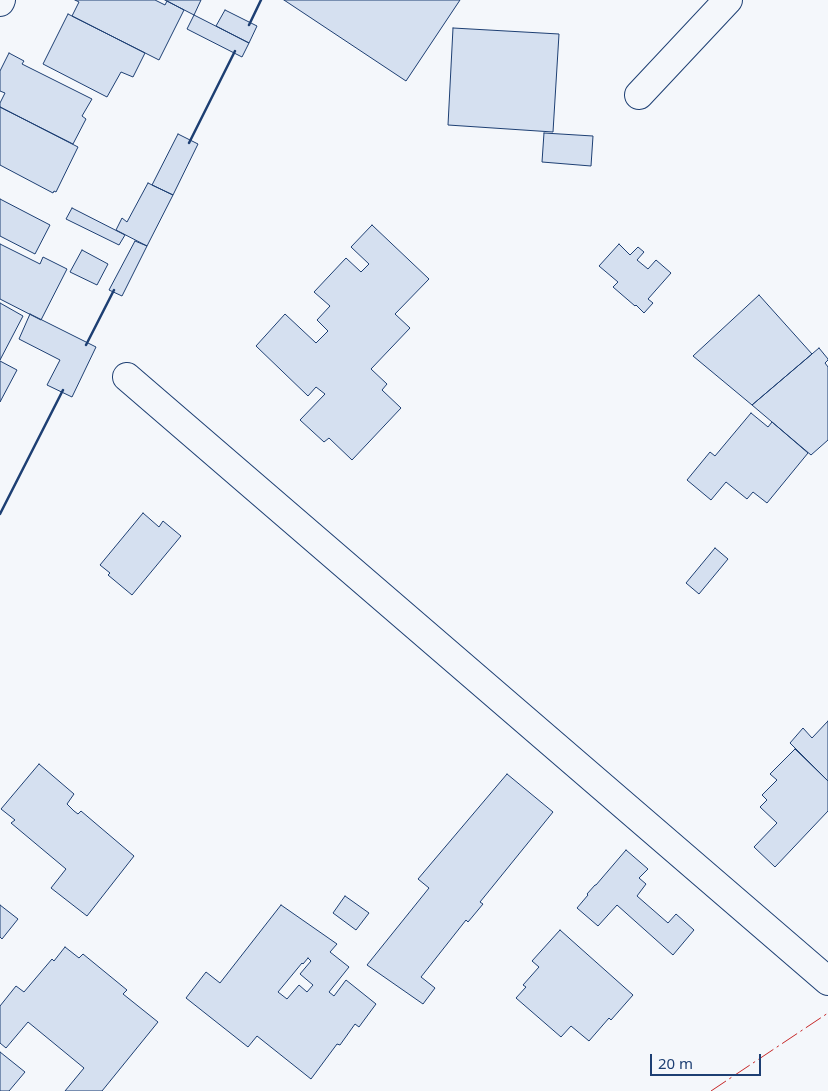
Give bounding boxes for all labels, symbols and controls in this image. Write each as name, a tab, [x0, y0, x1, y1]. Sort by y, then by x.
scale bar	[653, 1044, 764, 1076]
text: 20 m	[658, 1053, 693, 1073]

